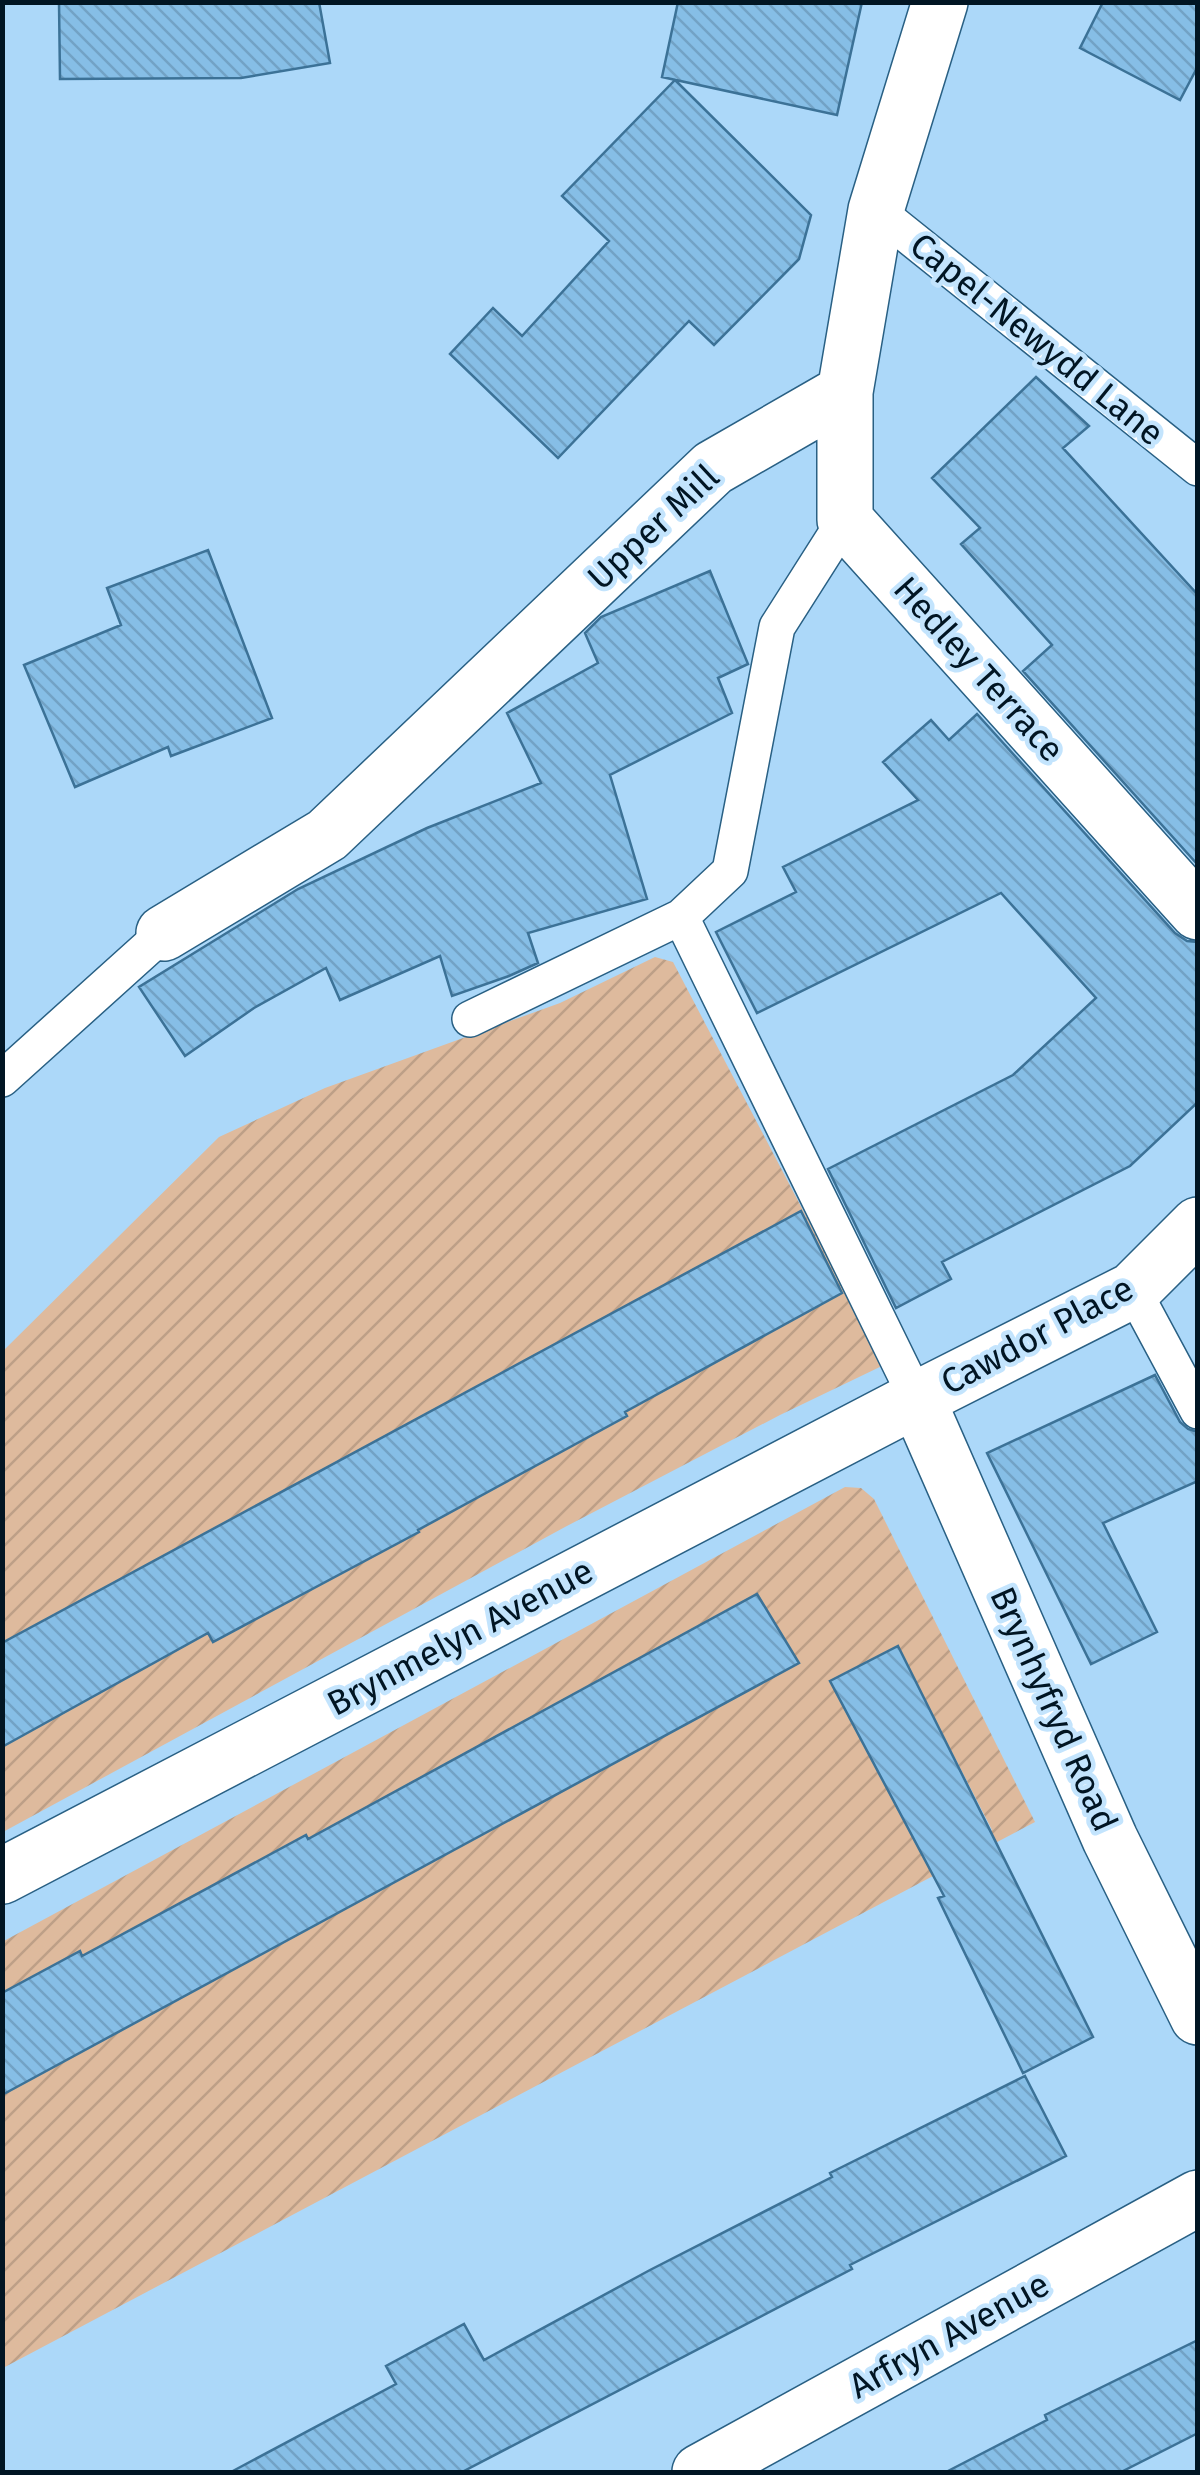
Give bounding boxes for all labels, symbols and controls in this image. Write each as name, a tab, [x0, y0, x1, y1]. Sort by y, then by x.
street label: Capel-Newydd Lane	[902, 224, 1172, 454]
street label: Upper Mill	[579, 456, 727, 598]
street label: Hedley Terrace	[885, 568, 1073, 770]
street label: Cawdor Place	[934, 1267, 1140, 1403]
street label: Brynmelyn Avenue	[320, 1549, 600, 1725]
street label: Brynhyfryd Road	[981, 1580, 1127, 1838]
street label: Arfryn Avenue	[842, 2263, 1056, 2407]

